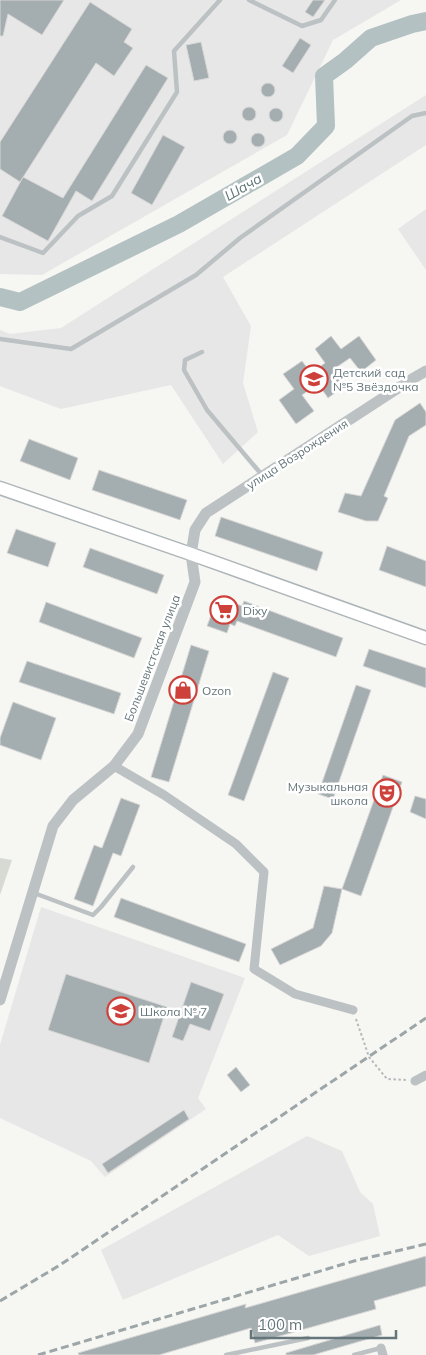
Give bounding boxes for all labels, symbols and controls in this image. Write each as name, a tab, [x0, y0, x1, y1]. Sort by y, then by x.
water label: Шача	[221, 169, 265, 205]
school or university icon: Детский сад №5 Звёздочка	[299, 364, 329, 394]
place label: Детский сад №5 Звёздочка	[333, 365, 419, 394]
street label: улица Возрождения	[243, 416, 351, 492]
street label: Большевистская улица	[121, 592, 183, 724]
supermarket icon: Dixy	[209, 595, 239, 625]
place label: Dixy	[243, 603, 268, 618]
shop icon: Ozon	[168, 675, 198, 705]
place label: Ozon	[202, 683, 231, 698]
theatre icon: Музыкальная школа	[372, 778, 402, 808]
place label: Музыкальная школа	[288, 779, 368, 808]
school or university icon: Школа № 7	[106, 996, 136, 1026]
place label: Школа № 7	[140, 1004, 207, 1019]
scale bar	[251, 1308, 396, 1340]
text: 100 m	[258, 1315, 302, 1334]

